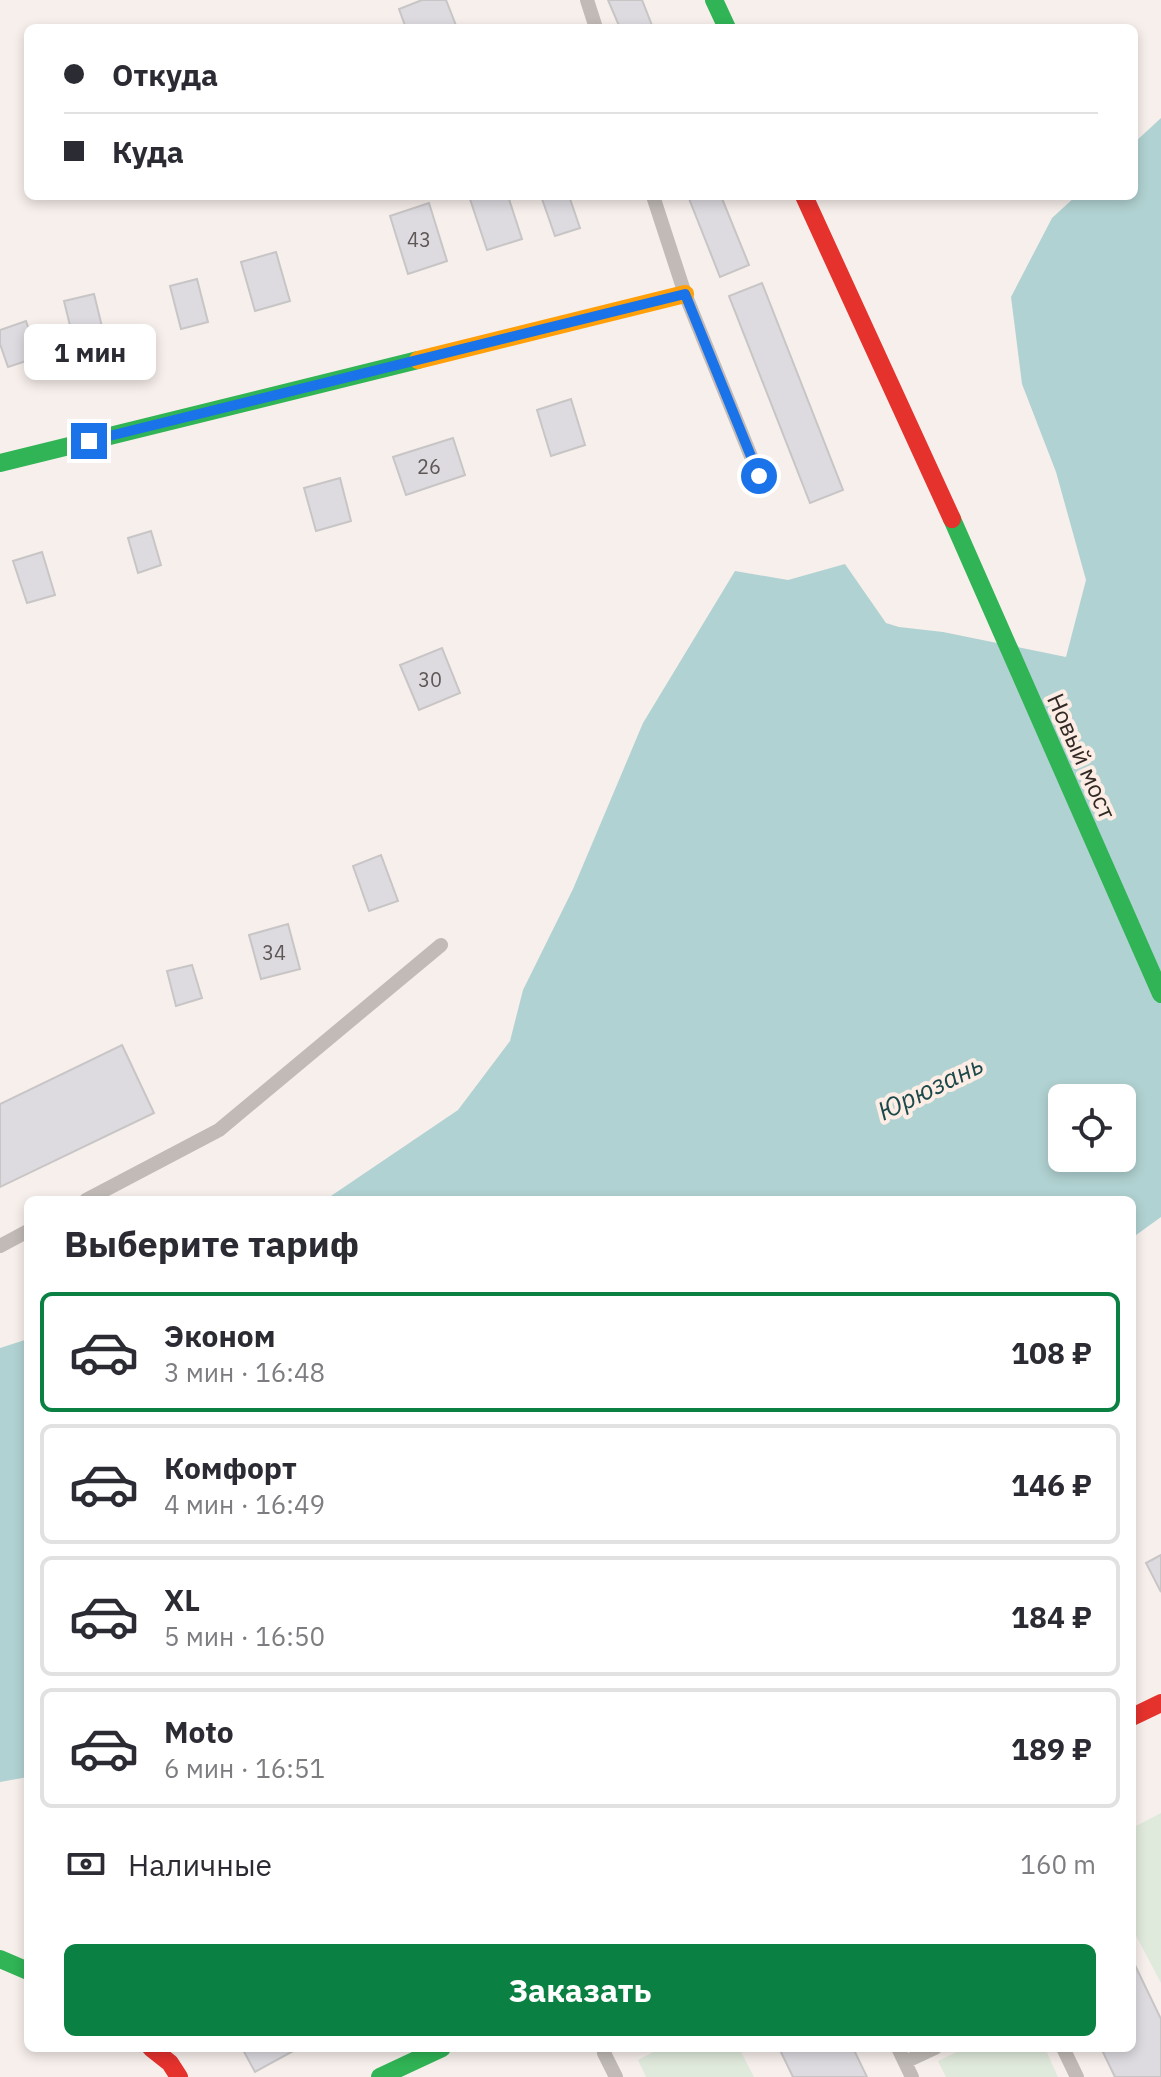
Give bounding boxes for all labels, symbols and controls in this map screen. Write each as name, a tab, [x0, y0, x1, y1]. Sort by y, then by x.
text: Откуда	[112, 55, 218, 94]
text: Куда	[112, 132, 184, 171]
house number: 43	[407, 226, 431, 253]
callout: 1 мин	[23, 325, 155, 381]
text: 1 мин	[54, 335, 126, 369]
route end	[71, 423, 107, 459]
house number: 26	[417, 453, 441, 480]
route start	[741, 458, 777, 494]
house number: 30	[418, 666, 442, 693]
street label: Новый мост	[1040, 688, 1124, 824]
house number: 34	[262, 939, 286, 966]
water label: Юрюзань	[871, 1047, 989, 1127]
map controls	[1048, 1084, 1136, 1172]
button: locate	[1048, 1084, 1136, 1172]
text: Выберите тариф	[64, 1220, 359, 1267]
icon: car	[68, 1316, 140, 1388]
text: Эконом	[164, 1316, 275, 1355]
text: 108 ₽	[1011, 1333, 1092, 1372]
text: 3 мин · 16:48	[164, 1355, 325, 1389]
icon: car	[68, 1448, 140, 1520]
text: Комфорт	[164, 1448, 297, 1487]
text: 146 ₽	[1011, 1465, 1092, 1504]
text: 4 мин · 16:49	[164, 1487, 325, 1521]
icon: car	[68, 1580, 140, 1652]
text: XL	[164, 1580, 200, 1619]
text: 184 ₽	[1011, 1597, 1092, 1636]
text: 5 мин · 16:50	[164, 1619, 325, 1653]
icon: car	[68, 1712, 140, 1784]
text: Moto	[164, 1712, 234, 1751]
text: 189 ₽	[1011, 1729, 1092, 1768]
text: 6 мин · 16:51	[164, 1751, 325, 1785]
icon: cash	[64, 1842, 108, 1886]
text: Наличные	[128, 1845, 272, 1884]
text: 160 m	[1020, 1847, 1096, 1881]
button: Заказать	[64, 1944, 1096, 2036]

